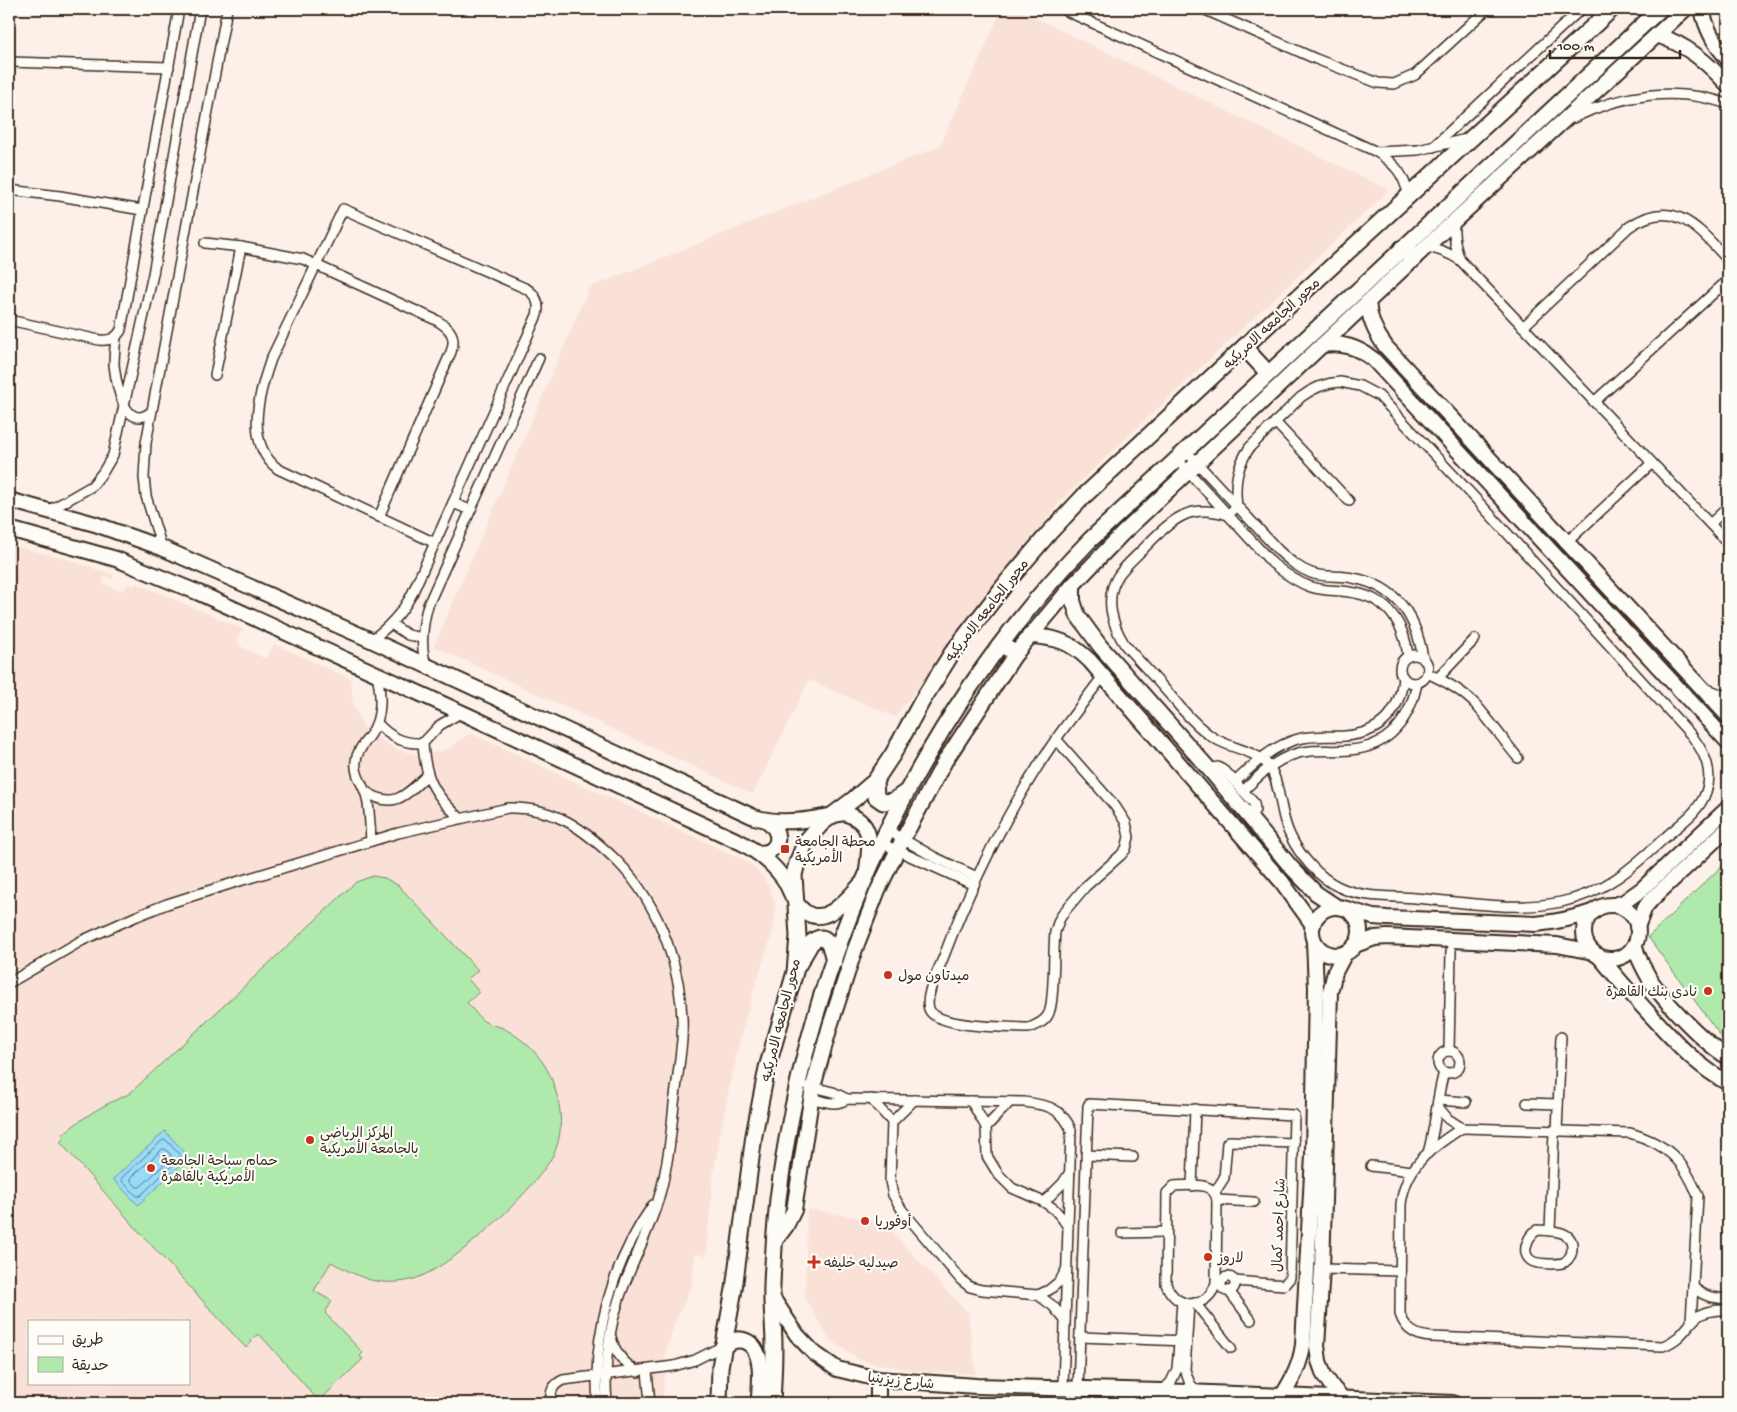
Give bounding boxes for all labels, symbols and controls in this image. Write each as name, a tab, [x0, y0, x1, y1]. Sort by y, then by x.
scale bar	[1550, 28, 1680, 60]
text: 100 m	[1556, 38, 1595, 56]
street label: محور الجامعه الامريكيه	[1221, 276, 1325, 374]
street label: محور الجامعه الامريكيه	[942, 557, 1033, 666]
place label: محطة الجامعة الأمريكية	[795, 835, 876, 868]
marker: محطة الجامعة الأمريكية	[779, 843, 791, 855]
street label: محور الجامعه الامريكيه	[759, 957, 806, 1084]
marker: ميدتاون مول	[882, 969, 894, 981]
place label: ميدتاون مول	[898, 969, 969, 986]
place label: نادى بنك القاهرة	[1606, 985, 1698, 1002]
marker: نادى بنك القاهرة	[1702, 985, 1714, 997]
place label: المركز الرياضي بالجامعة الأمريكية	[320, 1126, 419, 1159]
marker: المركز الرياضي بالجامعة الأمريكية	[304, 1134, 316, 1146]
place label: حمام سباحة الجامعة الأمريكية بالقاهرة	[161, 1154, 277, 1187]
marker: حمام سباحة الجامعة الأمريكية بالقاهرة	[145, 1162, 157, 1174]
street label: شارع احمد كمال	[1270, 1178, 1291, 1272]
place label: أوفوريا	[875, 1213, 912, 1232]
marker: أوفوريا	[859, 1215, 871, 1227]
marker: لاروز	[1202, 1251, 1214, 1263]
place label: لاروز	[1217, 1251, 1244, 1268]
marker: صيدليه خليفه	[808, 1256, 820, 1268]
place label: صيدليه خليفه	[824, 1256, 898, 1273]
legend	[28, 1320, 190, 1384]
text: طريق	[72, 1332, 104, 1350]
text: حديقة	[72, 1358, 109, 1376]
street label: شارع زيزينيا	[867, 1371, 935, 1394]

